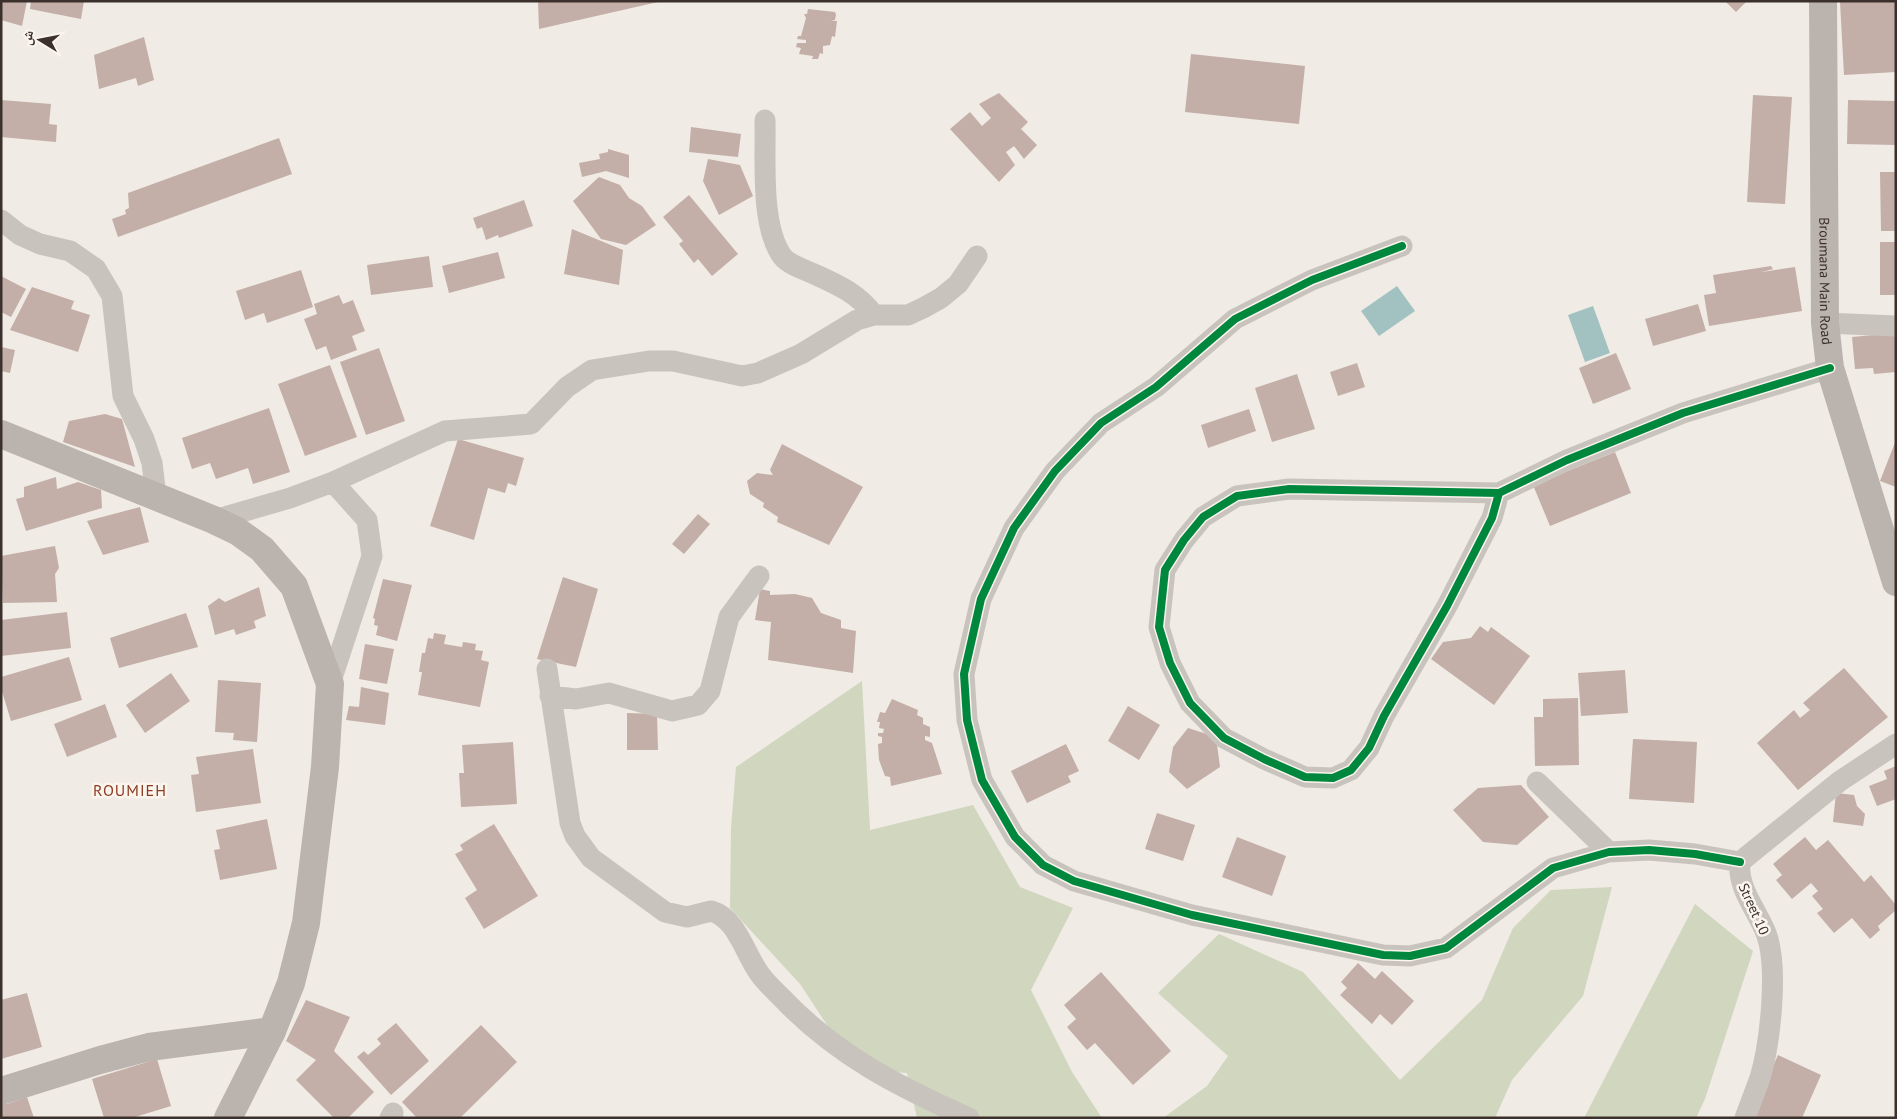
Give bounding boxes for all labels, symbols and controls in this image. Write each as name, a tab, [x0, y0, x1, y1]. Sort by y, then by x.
north arrow	[15, 15, 65, 65]
text: ش	[17, 29, 37, 47]
street label: Broumana Main Road	[1815, 217, 1836, 346]
district label: ROUMIEH	[93, 780, 167, 800]
street label: Street 10	[1735, 880, 1774, 938]

